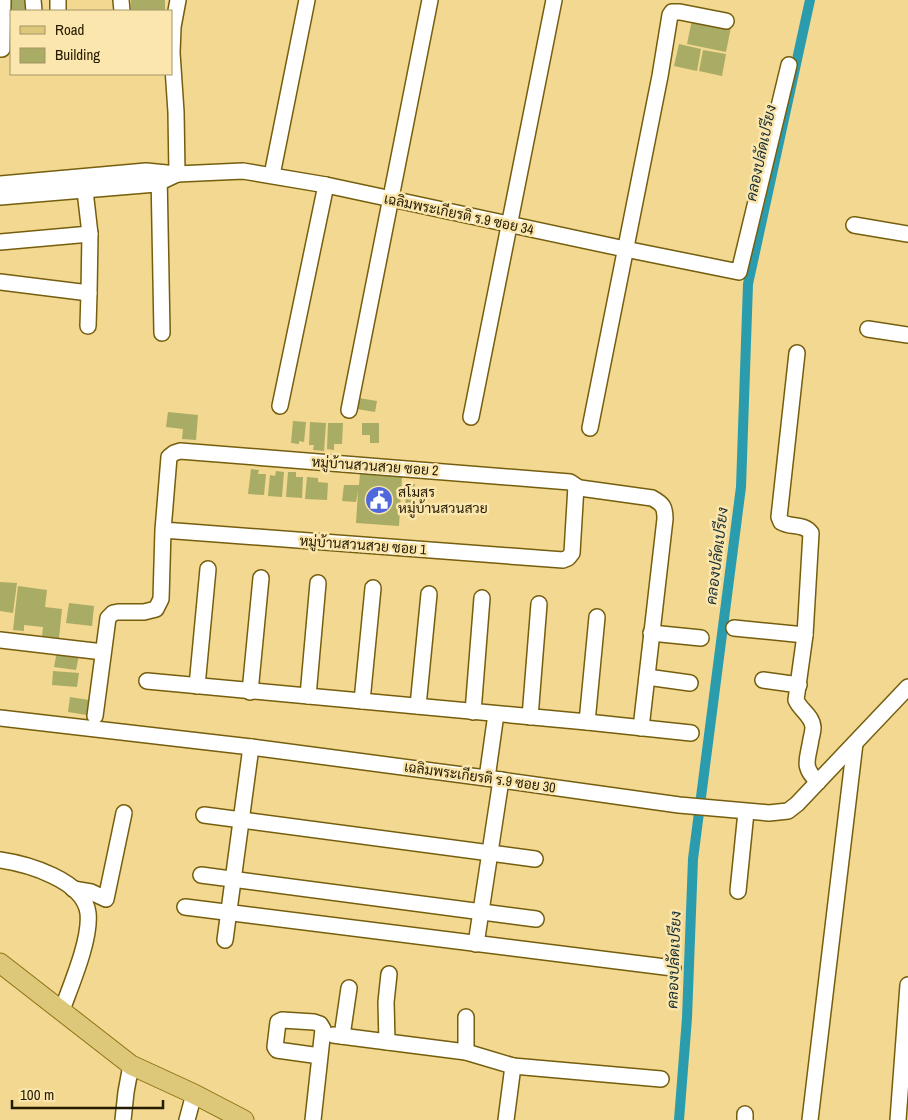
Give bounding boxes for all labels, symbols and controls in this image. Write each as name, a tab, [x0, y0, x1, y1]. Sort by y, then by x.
legend	[10, 10, 172, 75]
text: Road	[55, 19, 84, 40]
text: Building	[55, 44, 100, 65]
water label: คลองปลัดเปรียง	[740, 103, 781, 203]
street label: เฉลิมพระเกียรติ ร.9 ซอย 34	[382, 189, 536, 239]
street label: หมู่บ้านสวนสวย ซอย 2	[311, 453, 439, 480]
place label: สโมสร หมู่บ้านสวนสวย	[398, 483, 488, 518]
public building icon: สโมสร หมู่บ้านสวนสวย	[364, 485, 394, 515]
water label: คลองปลัดเปรียง	[700, 506, 733, 606]
street label: หมู่บ้านสวนสวย ซอย 1	[299, 532, 428, 559]
street label: เฉลิมพระเกียรติ ร.9 ซอย 30	[403, 757, 557, 797]
water label: คลองปลัดเปรียง	[661, 911, 686, 1009]
scale bar	[12, 1078, 164, 1110]
text: 100 m	[20, 1084, 54, 1105]

